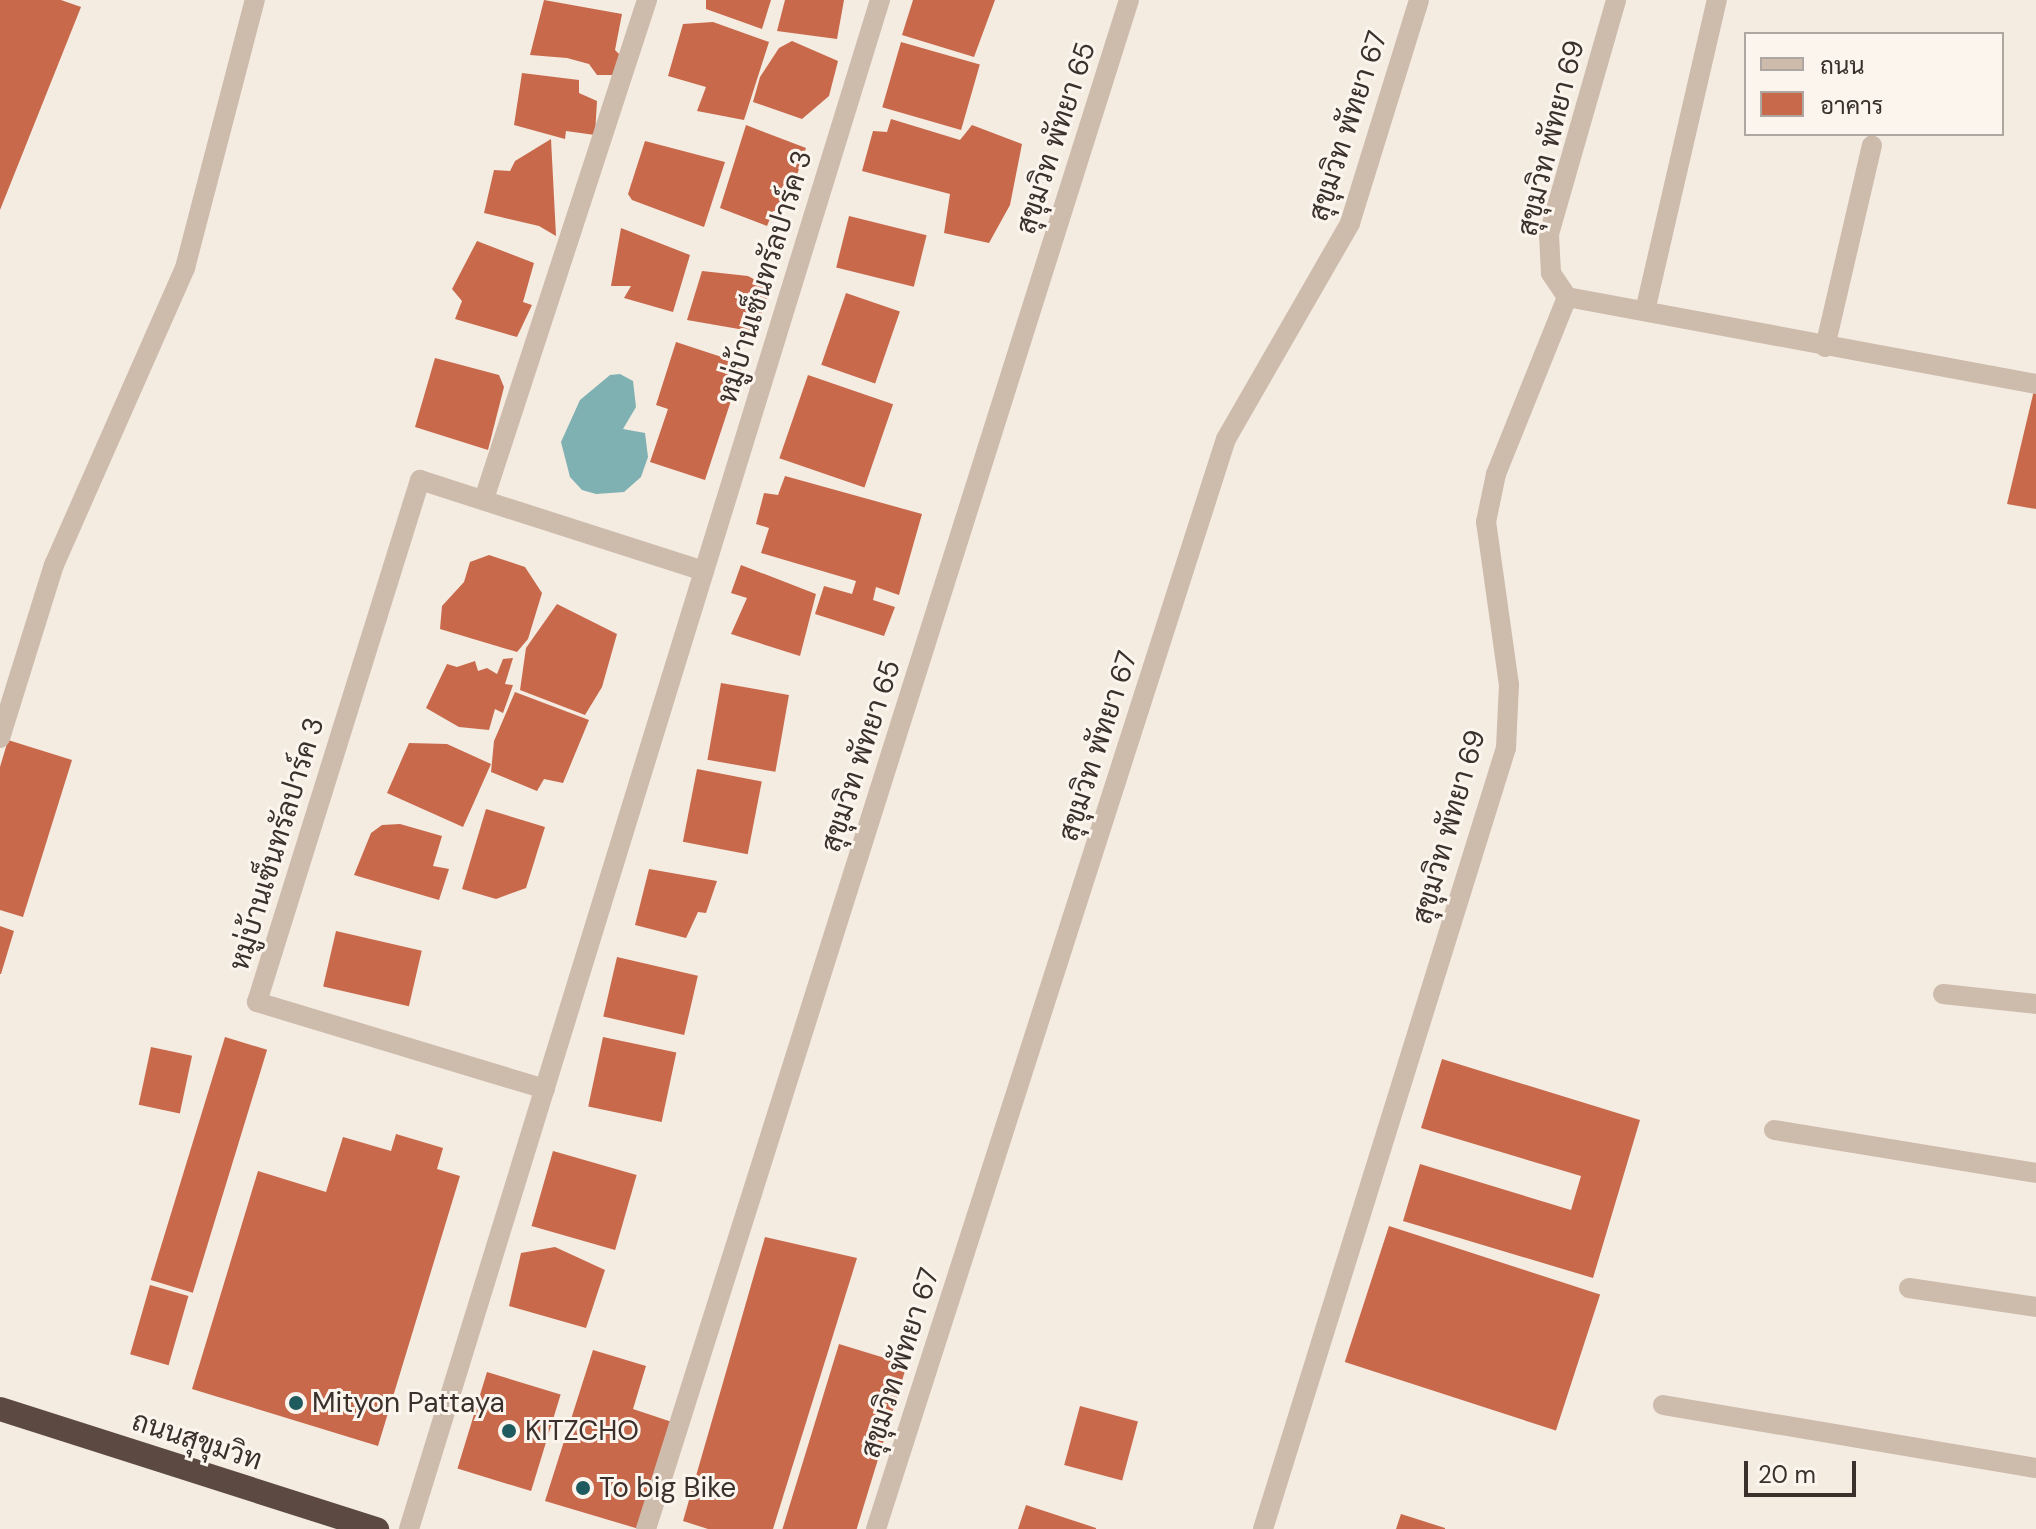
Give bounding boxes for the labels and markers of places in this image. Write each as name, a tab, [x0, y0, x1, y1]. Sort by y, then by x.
place label: Mityon Pattaya	[312, 1386, 505, 1420]
marker: Mityon Pattaya	[287, 1394, 305, 1412]
place label: KITZCHO	[525, 1414, 639, 1448]
marker: KITZCHO	[500, 1422, 518, 1440]
place label: To big Bike	[599, 1471, 736, 1505]
marker: To big Bike	[574, 1479, 592, 1497]

